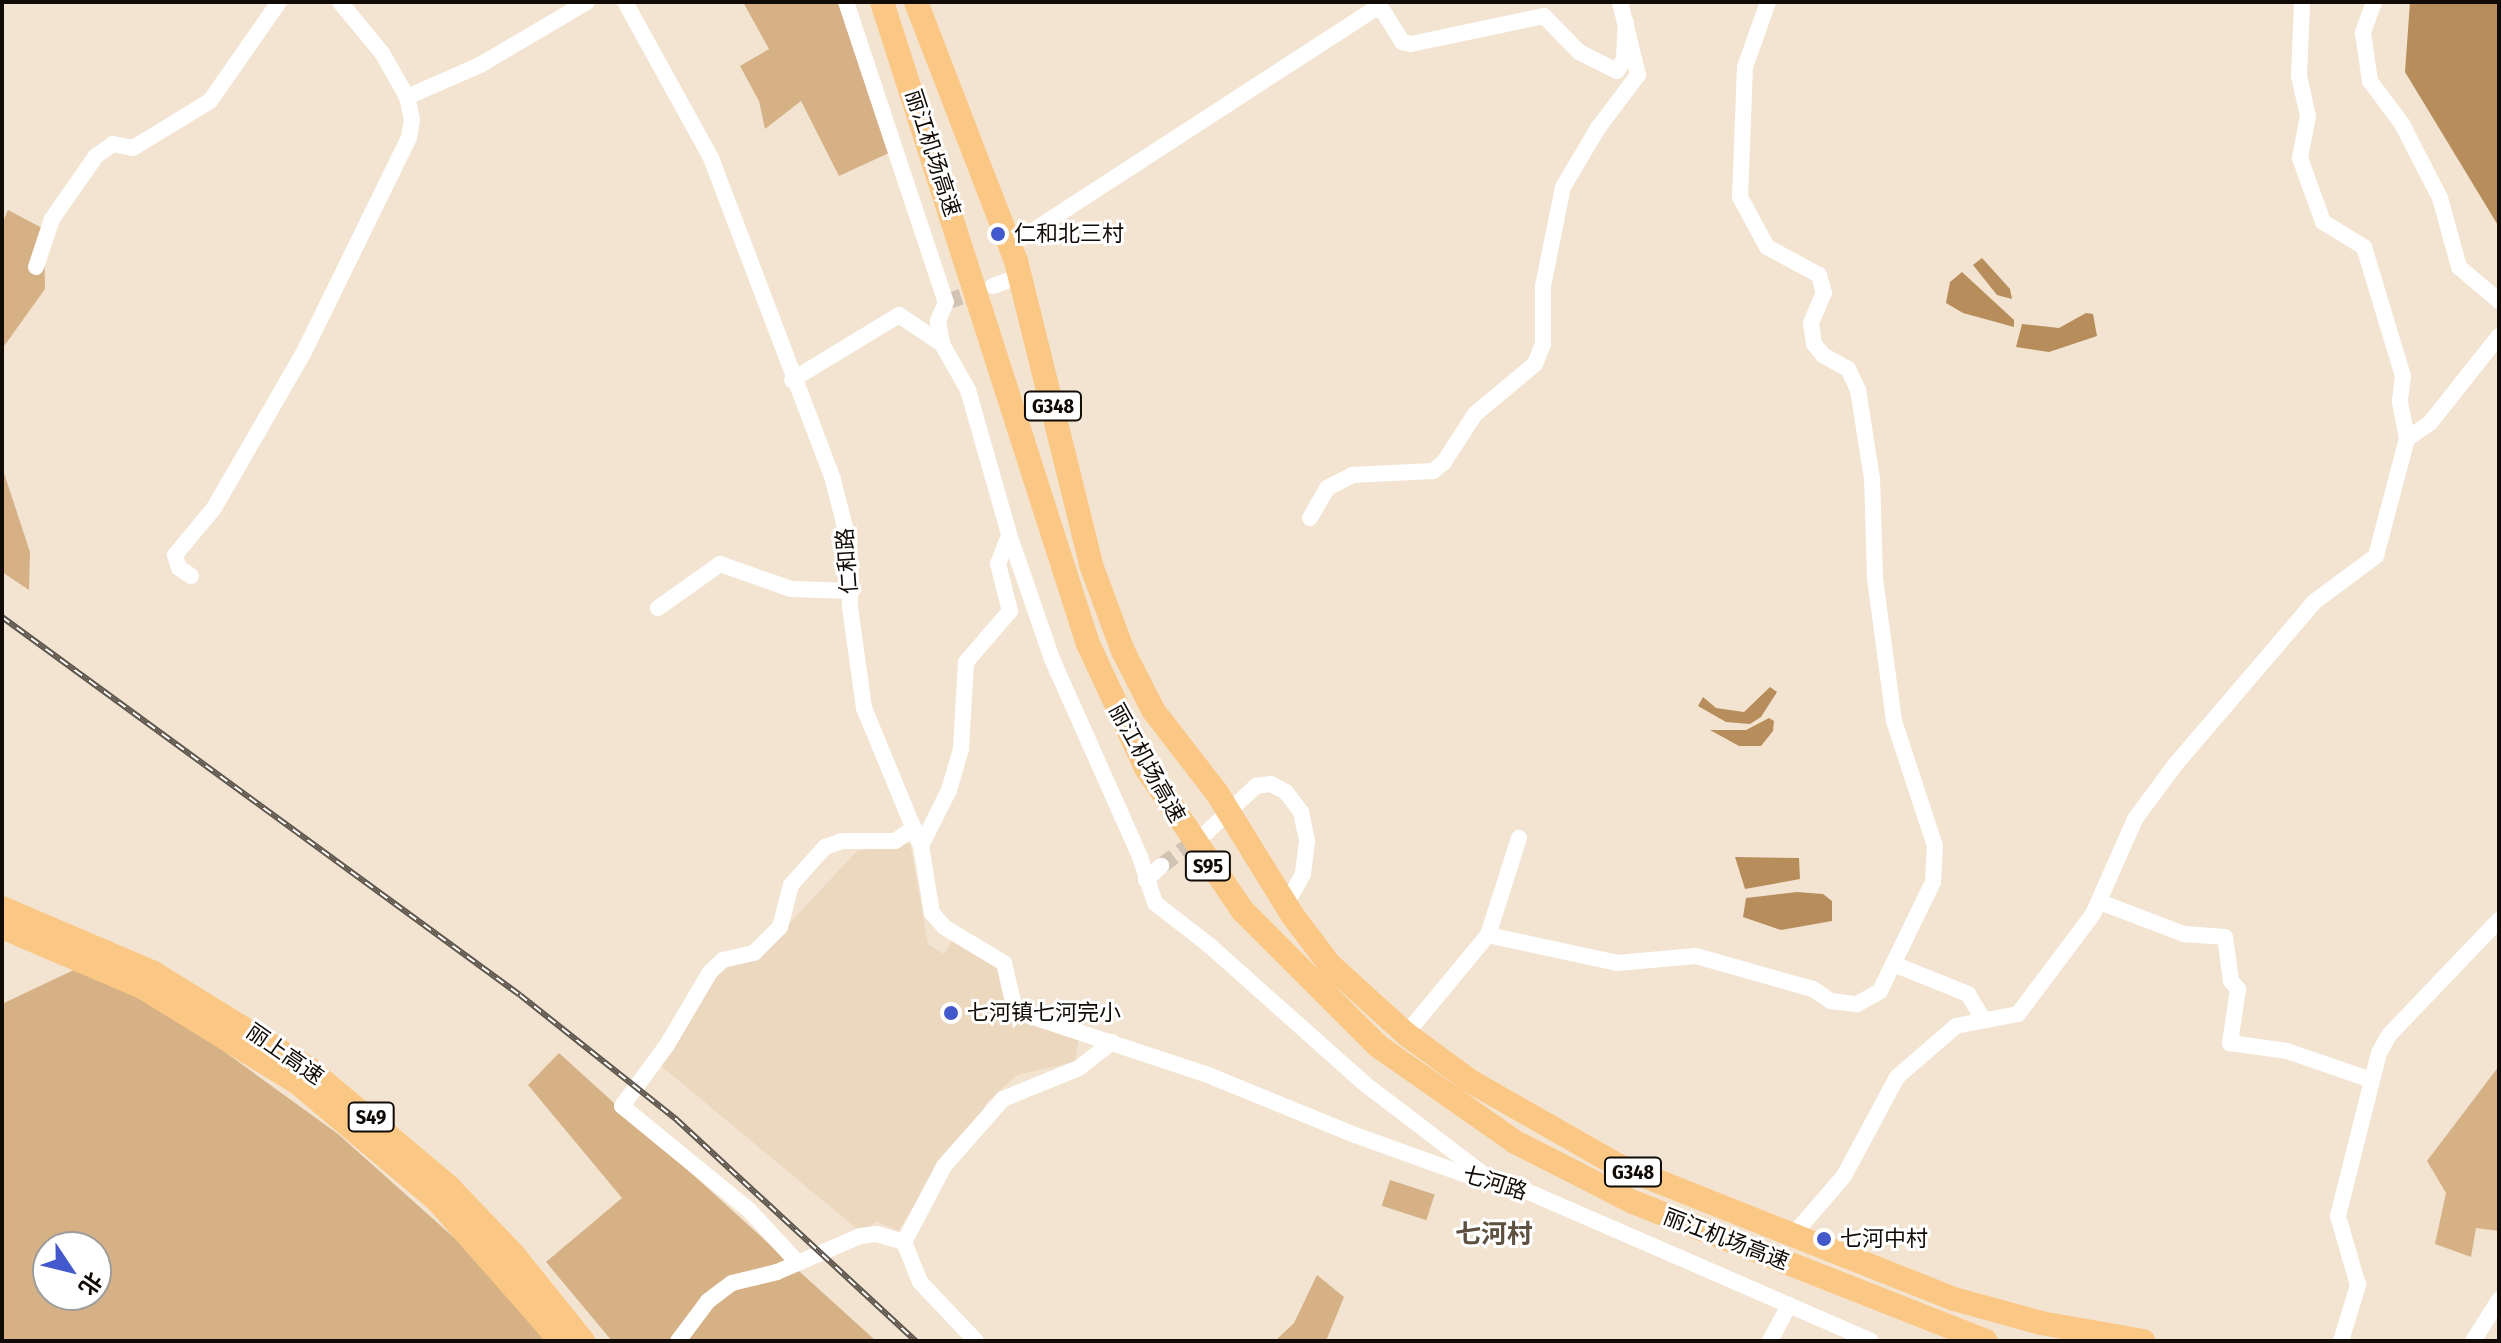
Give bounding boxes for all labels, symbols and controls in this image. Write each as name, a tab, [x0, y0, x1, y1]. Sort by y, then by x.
street label: 丽江机场高速	[900, 86, 966, 220]
place label: 仁和北三村	[1014, 221, 1124, 247]
marker: 仁和北三村	[989, 225, 1007, 243]
road number: G348	[1023, 390, 1083, 422]
street label: 仁和路	[832, 527, 862, 595]
street label: 丽江机场高速	[1103, 699, 1191, 827]
road number: S95	[1184, 850, 1232, 882]
place label: 七河镇七河完小	[967, 1000, 1121, 1026]
marker: 七河镇七河完小	[942, 1004, 960, 1022]
street label: 丽上高速	[241, 1018, 329, 1090]
road number: S49	[347, 1101, 395, 1133]
road number: G348	[1603, 1156, 1663, 1188]
street label: 七河路	[1460, 1161, 1530, 1205]
street label: 丽江机场高速	[1660, 1203, 1792, 1275]
district label: 七河村	[1455, 1219, 1533, 1251]
place label: 七河中村	[1840, 1226, 1928, 1252]
marker: 七河中村	[1815, 1230, 1833, 1248]
north arrow	[32, 1231, 112, 1311]
text: 北	[73, 1267, 108, 1301]

